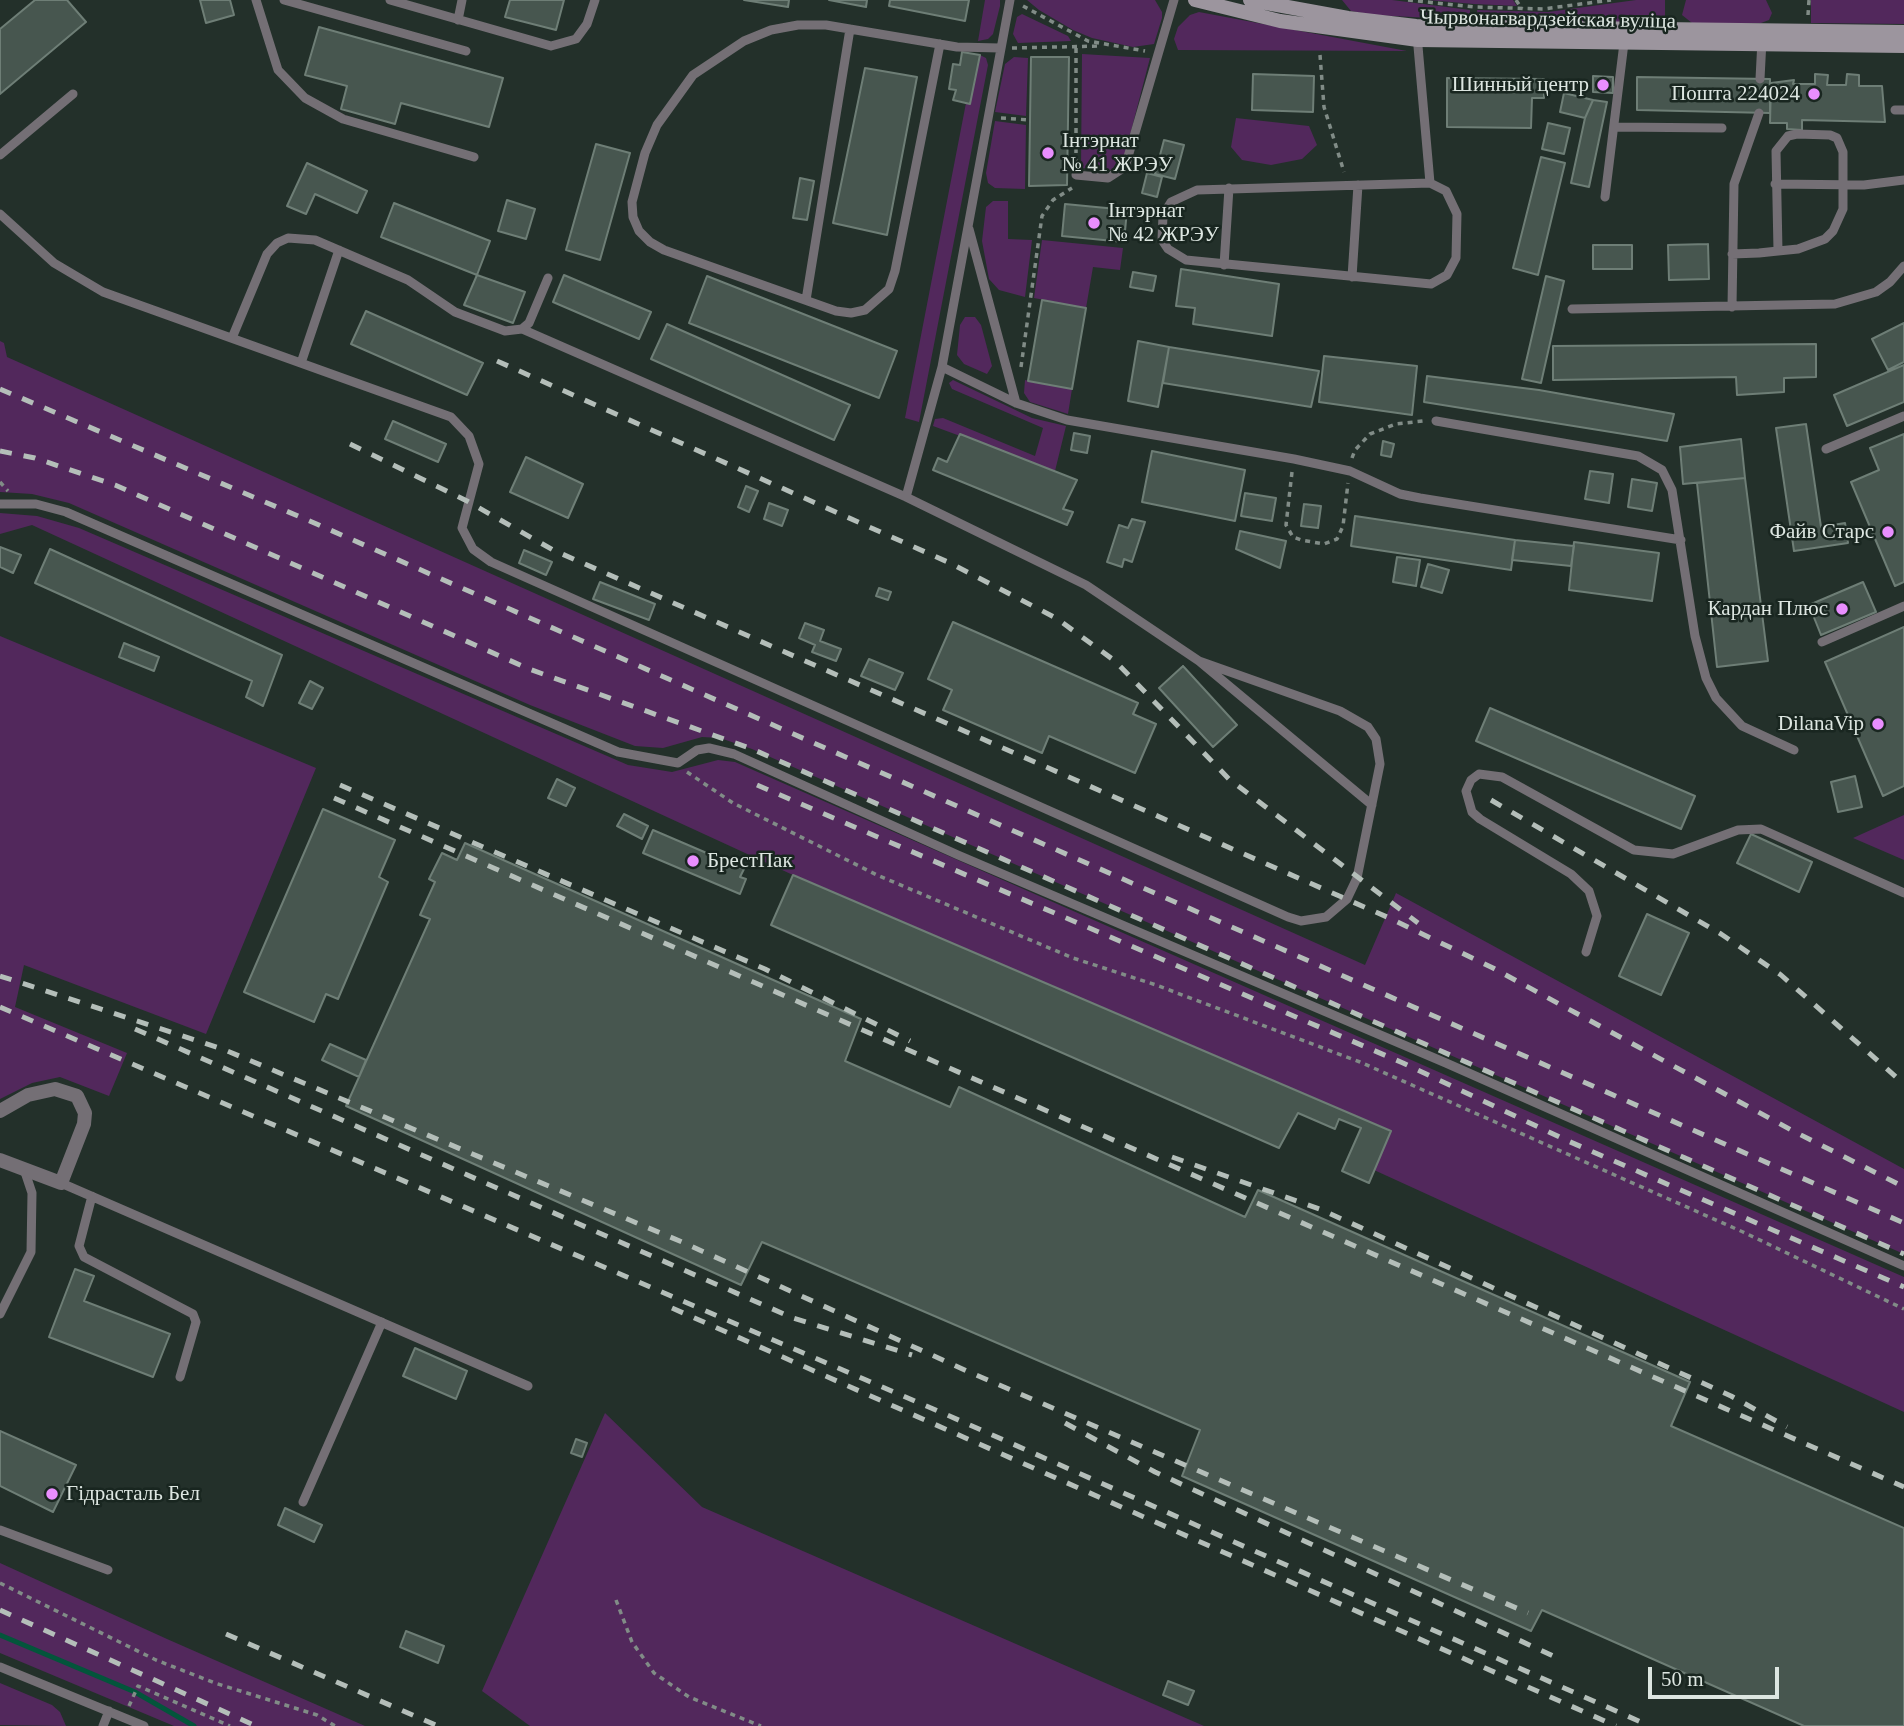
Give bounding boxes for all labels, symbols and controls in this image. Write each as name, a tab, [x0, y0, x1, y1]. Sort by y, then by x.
street label: Чырвонагвардзейская вуліца	[1420, 5, 1676, 35]
place label: Шинный центр	[1452, 72, 1589, 98]
marker: Шинный центр	[1595, 77, 1611, 93]
place label: Пошта 224024	[1671, 81, 1800, 107]
marker: Пошта 224024	[1806, 86, 1822, 102]
place label: Інтэрнат № 41 ЖРЭУ	[1062, 128, 1173, 178]
marker: Інтэрнат № 41 ЖРЭУ	[1040, 145, 1056, 161]
place label: Інтэрнат № 42 ЖРЭУ	[1108, 198, 1219, 248]
marker: Інтэрнат № 42 ЖРЭУ	[1086, 215, 1102, 231]
place label: Файв Старс	[1769, 519, 1874, 545]
marker: Файв Старс	[1880, 524, 1896, 540]
place label: Кардан Плюс	[1708, 596, 1828, 622]
marker: Кардан Плюс	[1834, 601, 1850, 617]
place label: DilanaVip	[1778, 711, 1864, 737]
marker: DilanaVip	[1870, 716, 1886, 732]
place label: БрестПак	[707, 848, 793, 874]
marker: БрестПак	[685, 853, 701, 869]
place label: Гідрасталь Бел	[66, 1481, 200, 1507]
marker: Гідрасталь Бел	[44, 1486, 60, 1502]
scale bar	[1652, 1652, 1783, 1696]
text: 50 m	[1661, 1667, 1704, 1691]

